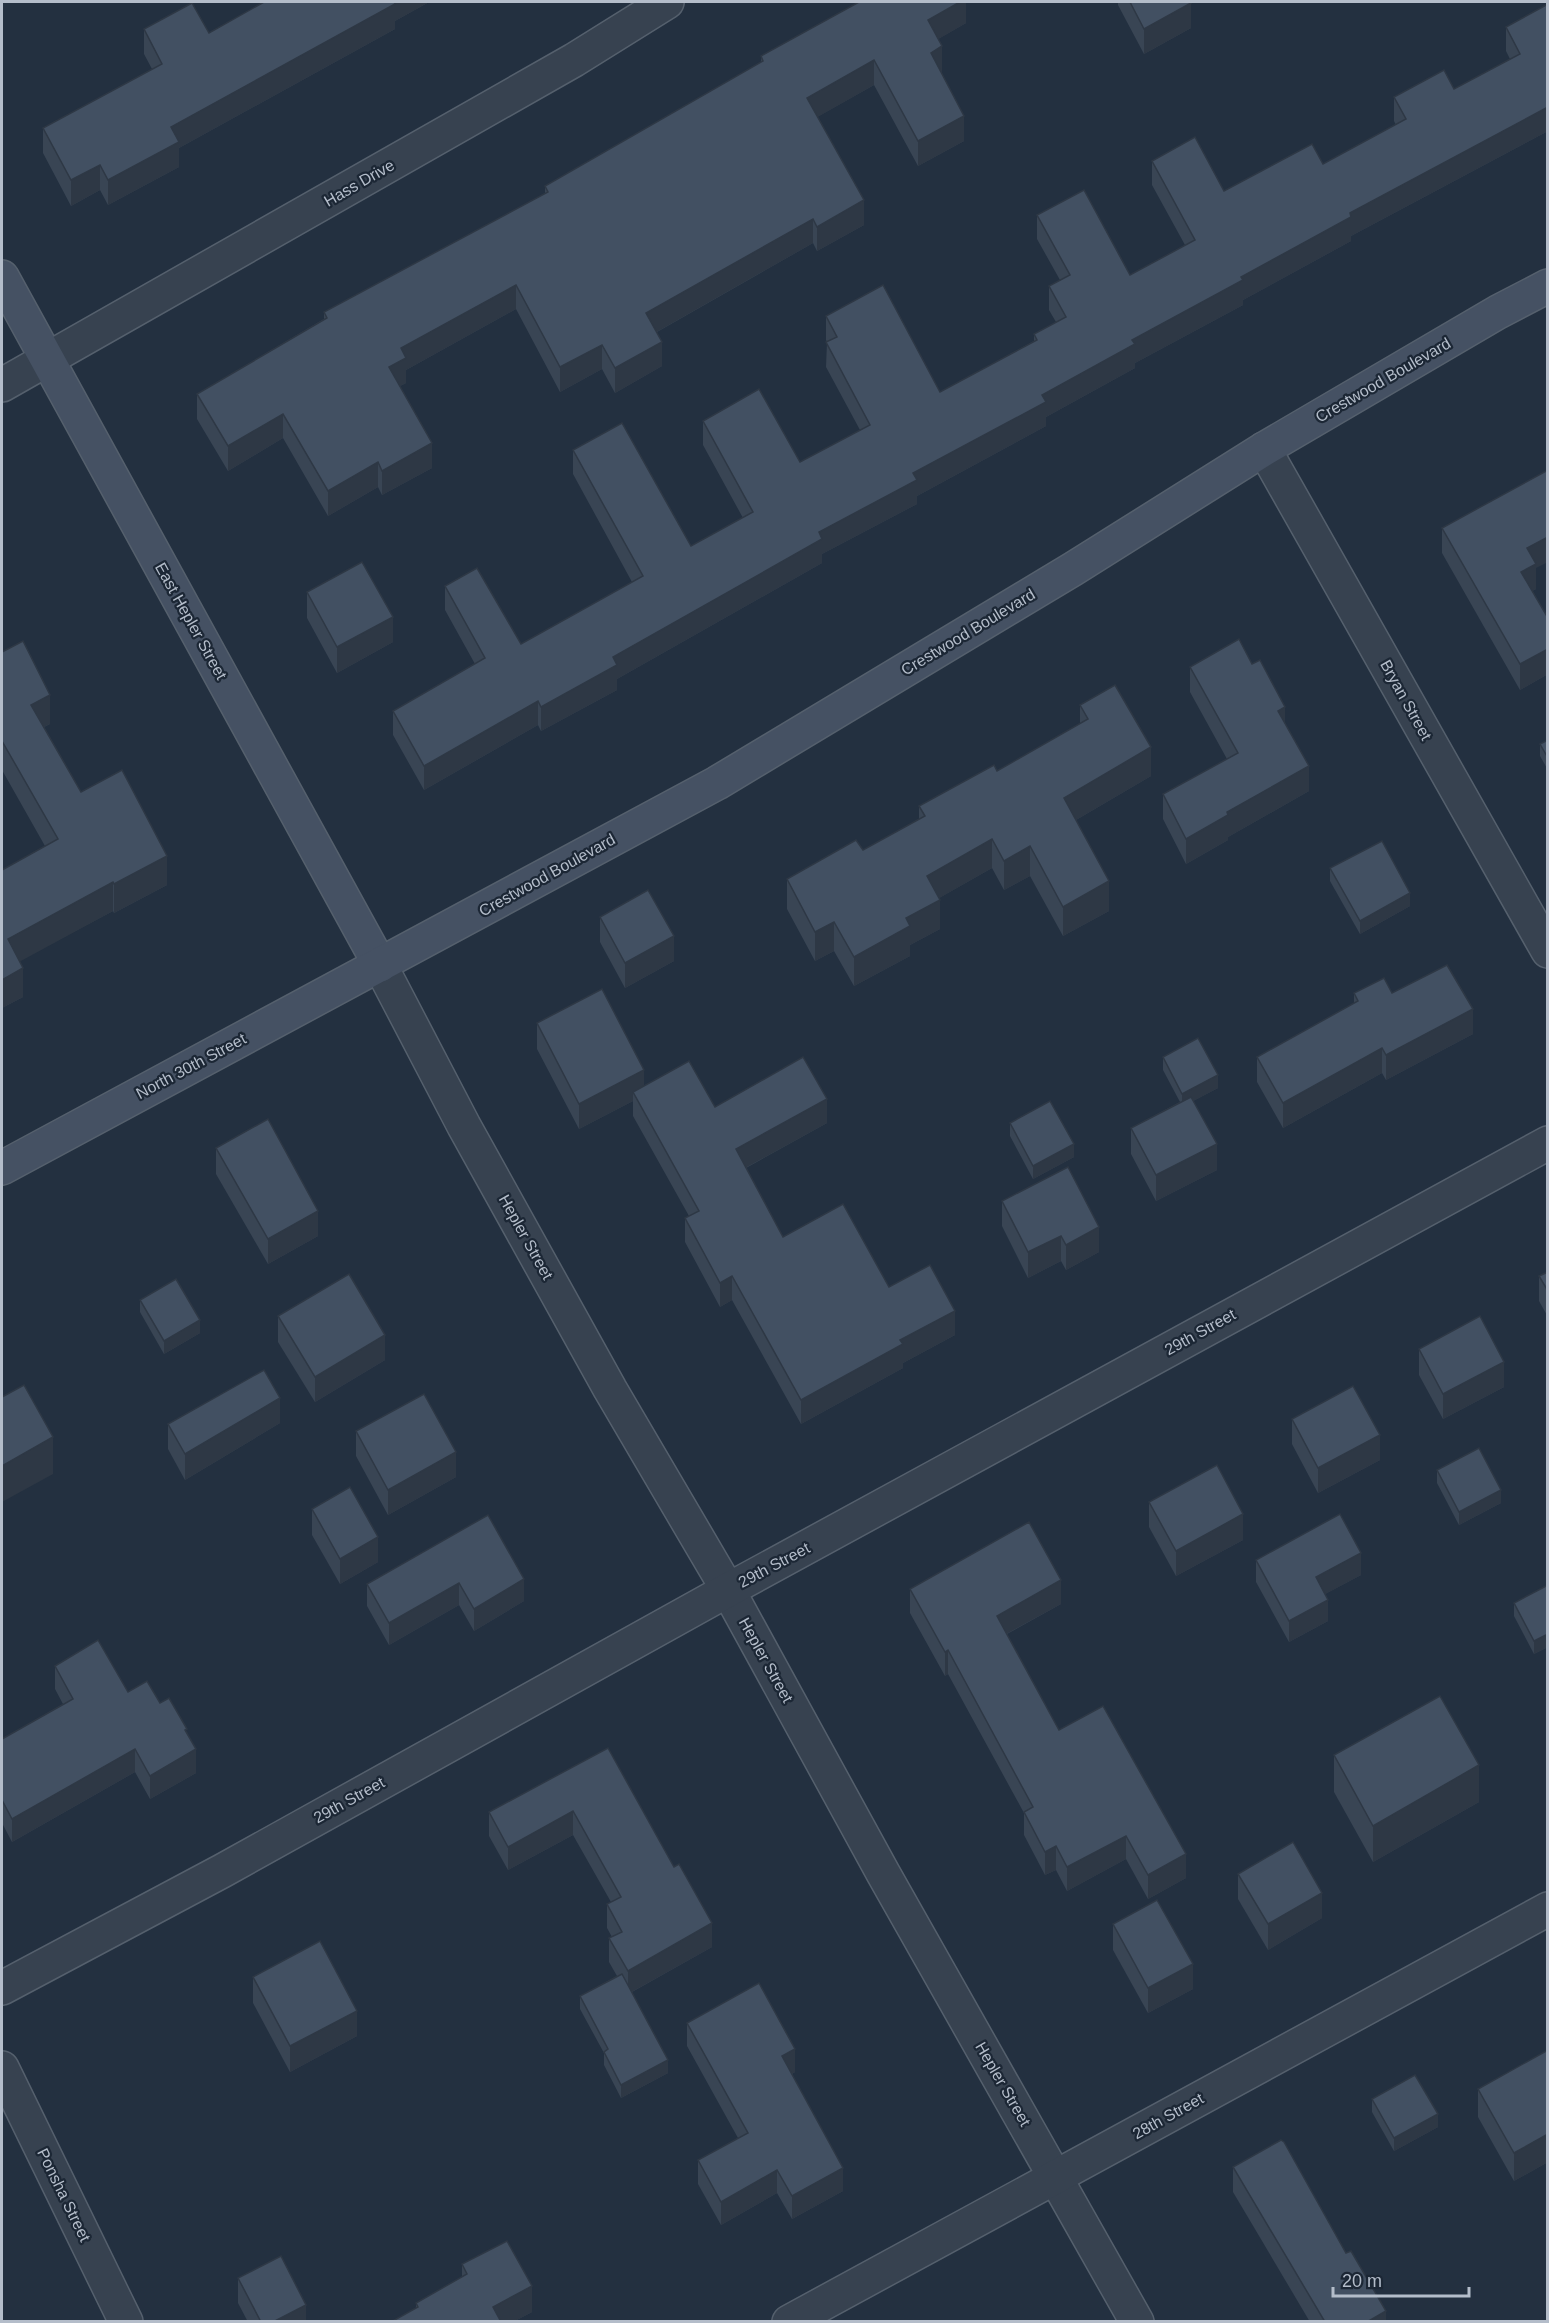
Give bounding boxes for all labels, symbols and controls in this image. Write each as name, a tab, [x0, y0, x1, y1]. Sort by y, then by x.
street label: Hass Drive	[321, 156, 397, 210]
street label: Crestwood Boulevard	[1313, 334, 1453, 426]
street label: East Hepler Street	[152, 560, 230, 683]
street label: Crestwood Boulevard	[898, 585, 1038, 679]
street label: Bryan Street	[1377, 657, 1435, 743]
street label: Crestwood Boulevard	[476, 830, 618, 920]
street label: North 30th Street	[133, 1030, 249, 1102]
street label: Hepler Street	[496, 1192, 557, 1283]
street label: 29th Street	[1162, 1305, 1239, 1358]
street label: 29th Street	[735, 1539, 813, 1591]
street label: Hepler Street	[736, 1615, 797, 1706]
street label: 29th Street	[311, 1773, 388, 1826]
street label: Hepler Street	[972, 2039, 1034, 2130]
street label: 28th Street	[1130, 2089, 1207, 2142]
street label: Ponsha Street	[34, 2146, 94, 2245]
scale bar	[1333, 2260, 1470, 2298]
text: 20 m	[1342, 2271, 1382, 2291]

